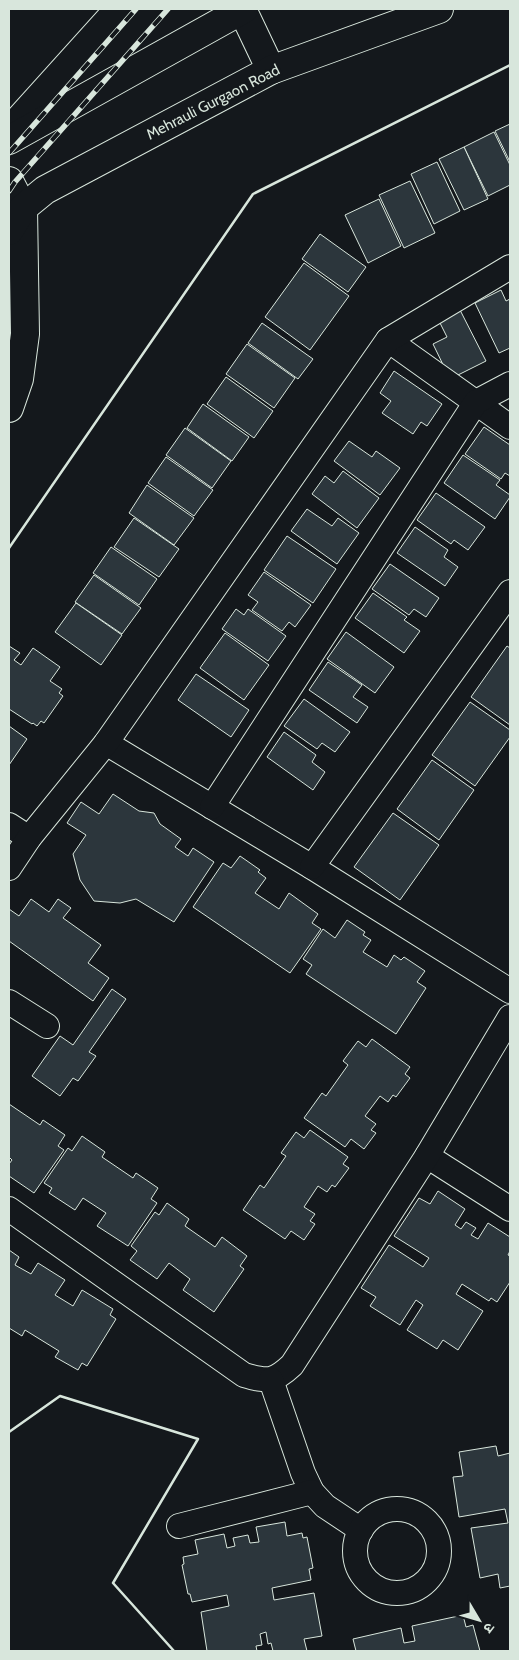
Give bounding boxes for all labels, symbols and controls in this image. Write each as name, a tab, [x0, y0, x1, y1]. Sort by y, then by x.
street label: Mehrauli Gurgaon Road	[143, 61, 283, 143]
north arrow	[454, 1595, 504, 1645]
text: उ	[479, 1619, 499, 1637]

